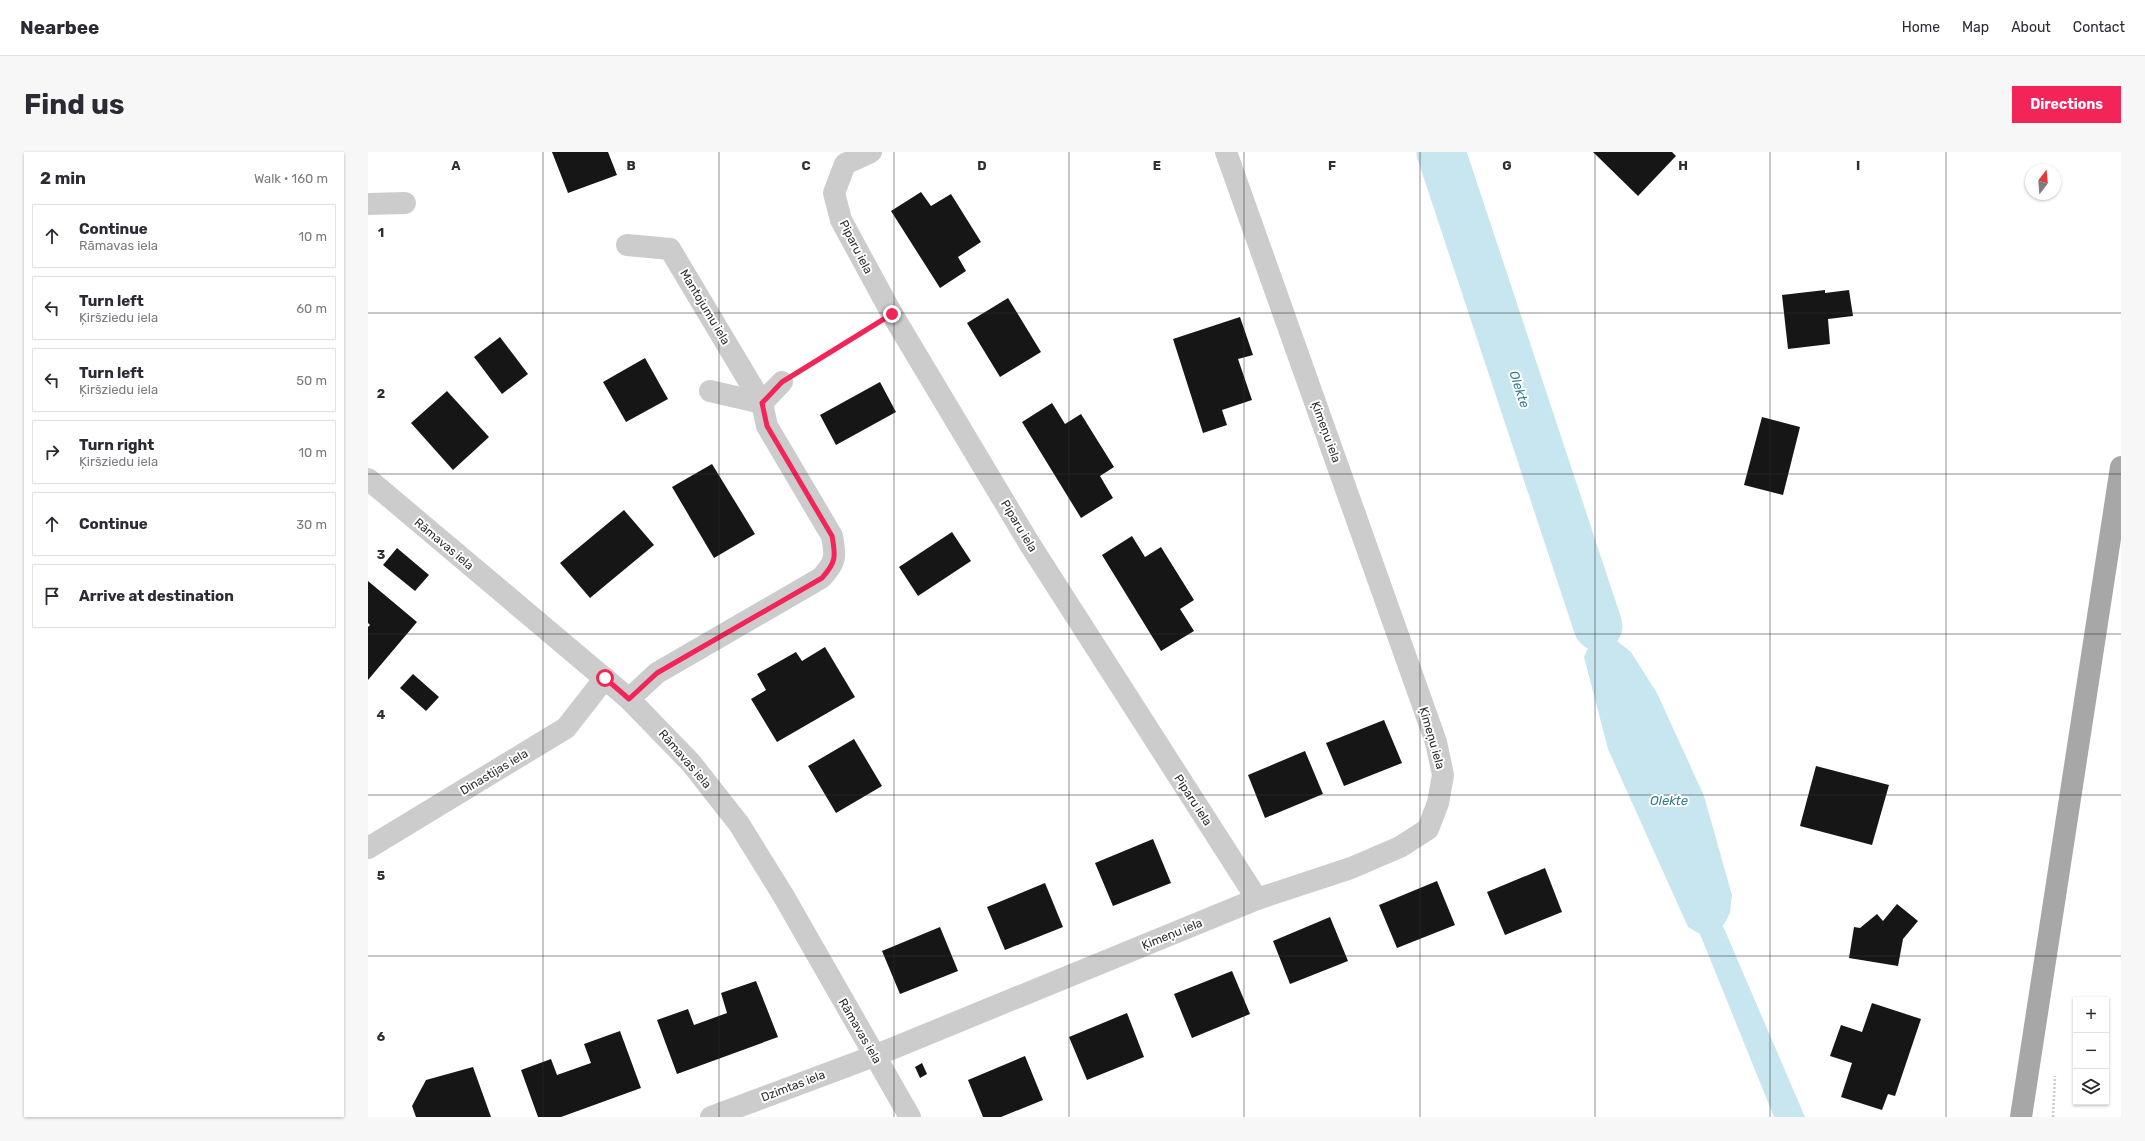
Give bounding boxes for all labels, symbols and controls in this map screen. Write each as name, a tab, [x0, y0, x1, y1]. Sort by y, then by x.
text: Nearbee	[20, 16, 99, 39]
text: Home	[1902, 19, 1940, 36]
text: Map	[1962, 19, 1989, 36]
text: About	[2011, 19, 2051, 36]
text: Contact	[2073, 19, 2125, 36]
button: Directions	[2012, 86, 2121, 123]
text: Find us	[24, 88, 124, 121]
text: A	[451, 158, 461, 173]
text: B	[626, 158, 636, 173]
text: C	[801, 158, 811, 173]
text: D	[977, 158, 987, 173]
text: E	[1153, 158, 1161, 173]
text: F	[1328, 158, 1336, 173]
text: G	[1502, 158, 1512, 173]
text: H	[1678, 158, 1688, 173]
text: I	[1856, 158, 1860, 173]
north arrow	[2025, 164, 2061, 200]
text: 2 min	[40, 168, 86, 188]
text: Walk · 160 m	[254, 171, 328, 186]
street label: Piparu iela	[837, 218, 875, 276]
text: Continue	[79, 220, 148, 238]
icon: ahead	[41, 225, 63, 247]
text: 1	[378, 225, 384, 240]
text: 10 m	[298, 229, 327, 244]
text: Rāmavas iela	[79, 238, 158, 253]
street label: Mantojumu iela	[677, 267, 733, 347]
text: Turn left	[79, 292, 144, 310]
icon: left	[41, 297, 63, 319]
text: 60 m	[296, 301, 327, 316]
route end	[883, 305, 901, 323]
text: Ķiršziedu iela	[79, 310, 158, 325]
text: Turn left	[79, 364, 144, 382]
icon: left	[41, 369, 63, 391]
water label: Olekte	[1506, 369, 1533, 410]
text: 50 m	[296, 373, 327, 388]
text: Ķiršziedu iela	[79, 382, 158, 397]
text: 2	[377, 386, 385, 401]
street label: Ķimeņu iela	[1308, 399, 1344, 465]
text: Turn right	[79, 436, 154, 454]
icon: right	[41, 441, 63, 463]
text: 10 m	[298, 445, 327, 460]
text: Ķiršziedu iela	[79, 454, 158, 469]
street label: Piparu iela	[998, 497, 1040, 555]
icon: ahead	[41, 513, 63, 535]
text: Continue	[79, 515, 148, 533]
street label: Rāmavas iela	[412, 515, 476, 573]
text: 30 m	[296, 517, 327, 532]
text: 3	[377, 547, 386, 562]
icon: arrive	[41, 585, 63, 607]
text: Arrive at destination	[79, 587, 234, 605]
route start	[596, 669, 614, 687]
street label: Ķimeņu iela	[1416, 705, 1448, 771]
text: 4	[377, 707, 386, 722]
street label: Rāmavas iela	[656, 727, 714, 791]
street label: Dinastijas iela	[458, 746, 530, 798]
street label: Piparu iela	[1171, 772, 1215, 828]
water label: Olekte	[1650, 793, 1688, 808]
text: 5	[377, 868, 385, 883]
street label: Ķimeņu iela	[1140, 916, 1204, 952]
street label: Rāmavas iela	[836, 996, 884, 1066]
map controls	[2073, 997, 2109, 1105]
button: +	[2073, 997, 2109, 1033]
text: 6	[377, 1029, 386, 1044]
button: −	[2073, 1033, 2109, 1069]
street label: Dzimtas iela	[759, 1067, 827, 1105]
button: layers	[2073, 1069, 2109, 1105]

